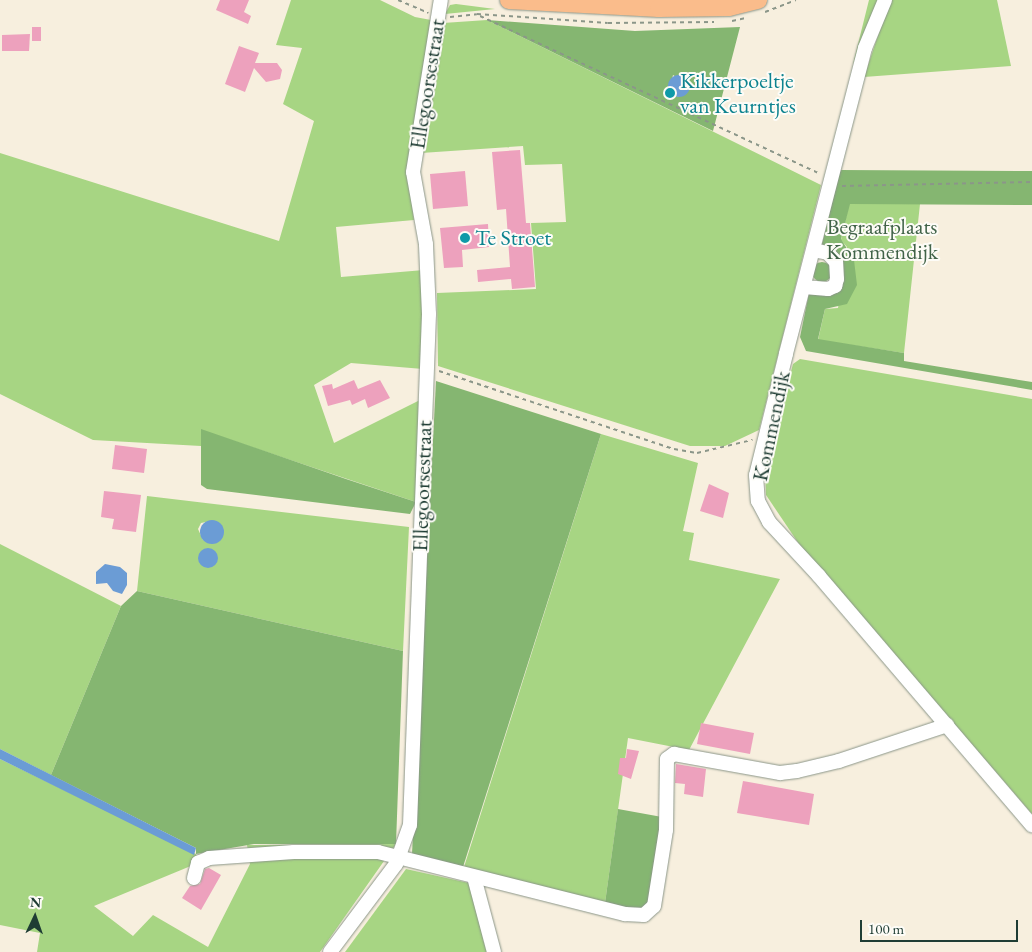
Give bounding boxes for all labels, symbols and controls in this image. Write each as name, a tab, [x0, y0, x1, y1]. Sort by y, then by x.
street label: Ellegoorsestraat	[404, 17, 450, 151]
place label: Kikkerpoeltje van Keurntjes	[680, 67, 796, 118]
marker: Kikkerpoeltje van Keurntjes	[664, 87, 676, 99]
park label: Begraafplaats Kommendijk	[826, 213, 938, 264]
place label: Te Stroet	[475, 225, 551, 251]
marker: Te Stroet	[459, 232, 471, 244]
street label: Kommendijk	[746, 368, 796, 484]
street label: Ellegoorsestraat	[407, 420, 437, 552]
north arrow	[10, 892, 60, 942]
text: N	[30, 893, 42, 911]
scale bar	[862, 910, 1020, 942]
text: 100 m	[868, 919, 904, 938]

